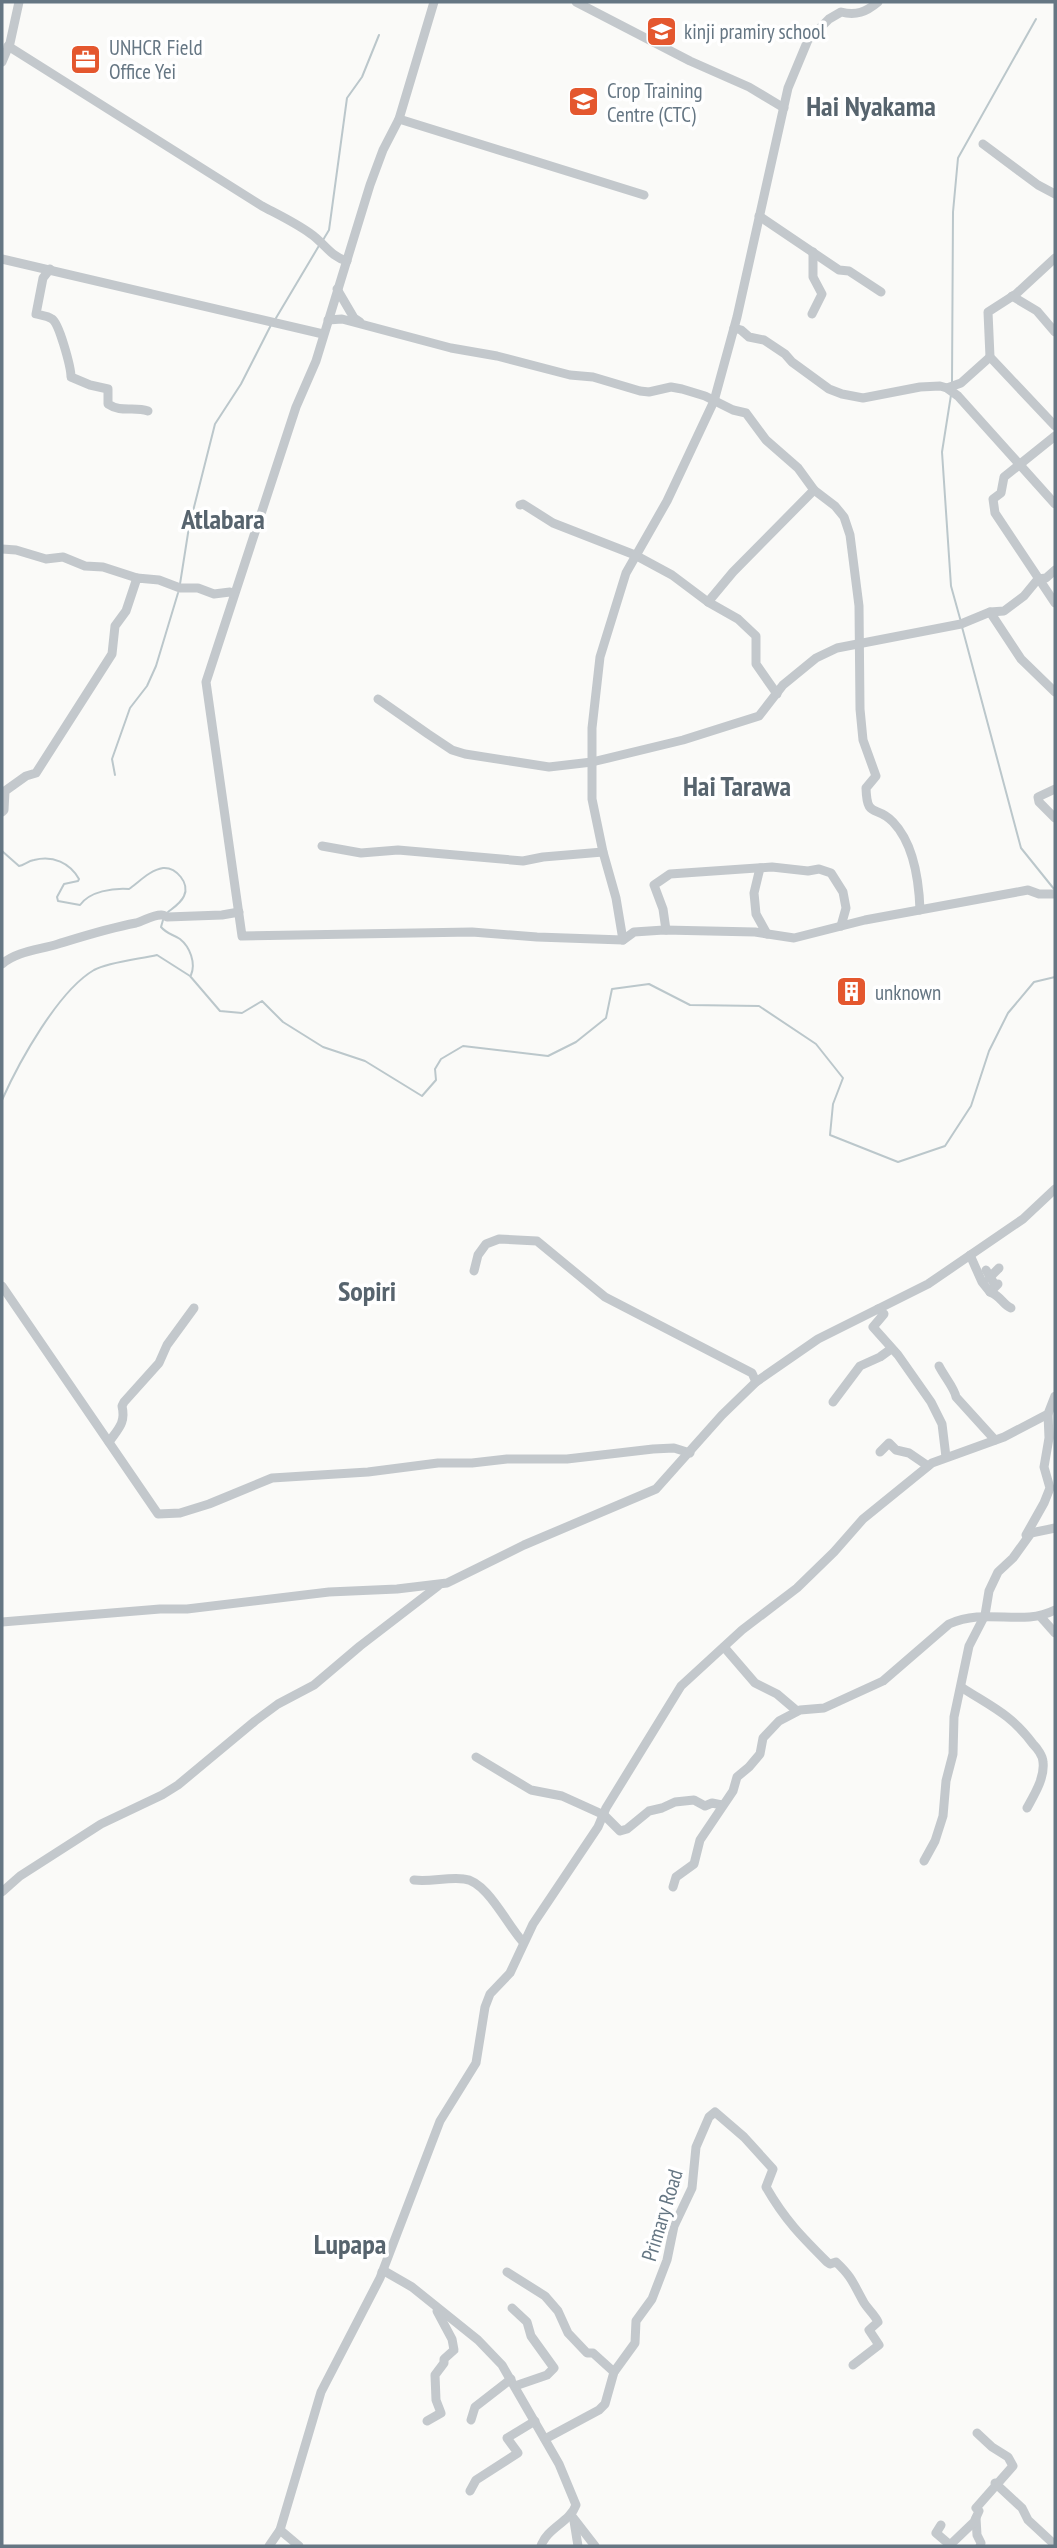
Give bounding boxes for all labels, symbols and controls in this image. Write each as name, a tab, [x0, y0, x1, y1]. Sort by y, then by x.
school or university icon: kinji pramiry school	[644, 14, 678, 48]
place label: kinji pramiry school	[684, 18, 825, 45]
place label: UNHCR Field Office Yei	[109, 34, 203, 85]
office icon: UNHCR Field Office Yei	[69, 42, 103, 76]
place label: Crop Training Centre (CTC)	[607, 77, 703, 128]
school or university icon: Crop Training Centre (CTC)	[567, 85, 601, 119]
district label: Hai Nyakama	[806, 87, 936, 124]
district label: Atlabara	[180, 500, 265, 537]
district label: Hai Tarawa	[683, 767, 791, 804]
building icon: unknown	[835, 975, 869, 1009]
place label: unknown	[875, 979, 941, 1006]
district label: Sopiri	[338, 1272, 396, 1309]
street label: Primary Road	[635, 2166, 689, 2264]
district label: Lupapa	[314, 2225, 386, 2262]

